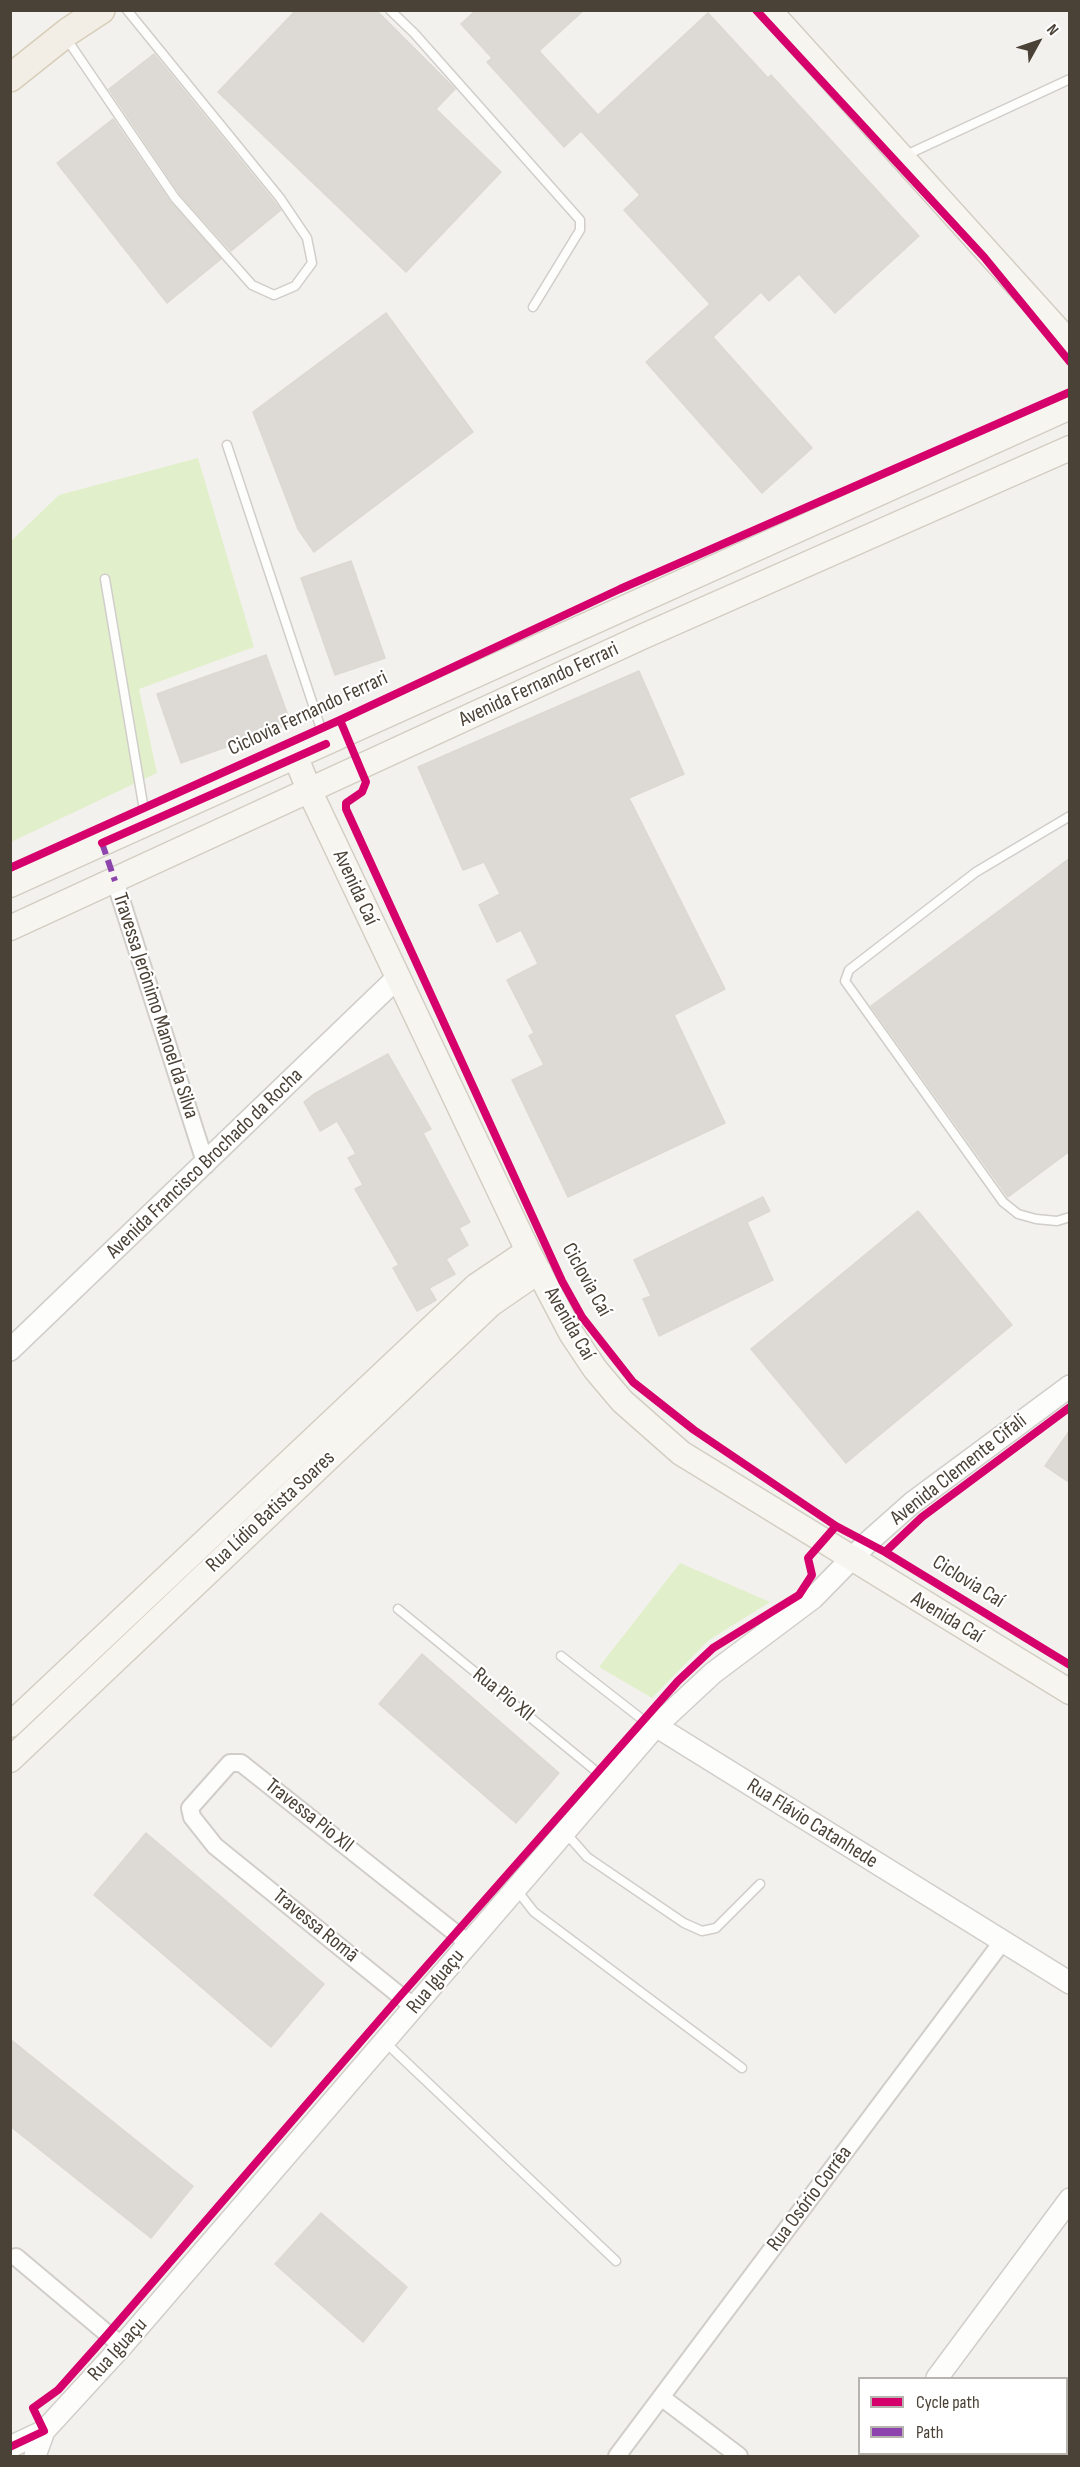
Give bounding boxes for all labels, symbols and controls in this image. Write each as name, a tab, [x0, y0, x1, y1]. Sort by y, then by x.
north arrow	[1008, 12, 1068, 72]
text: N	[1042, 21, 1062, 39]
street label: Avenida Fernando Ferrari	[455, 637, 623, 733]
street label: Ciclovia Fernando Ferrari	[224, 666, 392, 762]
street label: Avenida Caí	[327, 846, 383, 930]
street label: Travessa Jerônimo Manoel da Silva	[107, 890, 203, 1122]
street label: Avenida Francisco Brochado da Rocha	[102, 1064, 308, 1264]
street label: Ciclovia Caí	[556, 1239, 616, 1321]
street label: Avenida Caí	[538, 1283, 600, 1365]
street label: Avenida Clemente Cifali	[886, 1409, 1032, 1531]
street label: Rua Lídio Batista Soares	[201, 1446, 341, 1578]
street label: Ciclovia Caí	[927, 1550, 1009, 1614]
street label: Avenida Caí	[906, 1587, 988, 1649]
street label: Rua Pio XII	[467, 1663, 539, 1727]
street label: Travessa Pio XII	[260, 1774, 358, 1858]
street label: Rua Flávio Catanhede	[742, 1774, 882, 1874]
street label: Travessa Romã	[267, 1884, 363, 1968]
street label: Rua Iguaçu	[402, 1945, 470, 2019]
street label: Rua Osório Corrêa	[762, 2141, 858, 2257]
street label: Rua Iguaçu	[83, 2313, 153, 2387]
legend	[858, 2377, 1068, 2455]
text: Cycle path	[916, 2392, 980, 2413]
text: Path	[916, 2422, 944, 2443]

